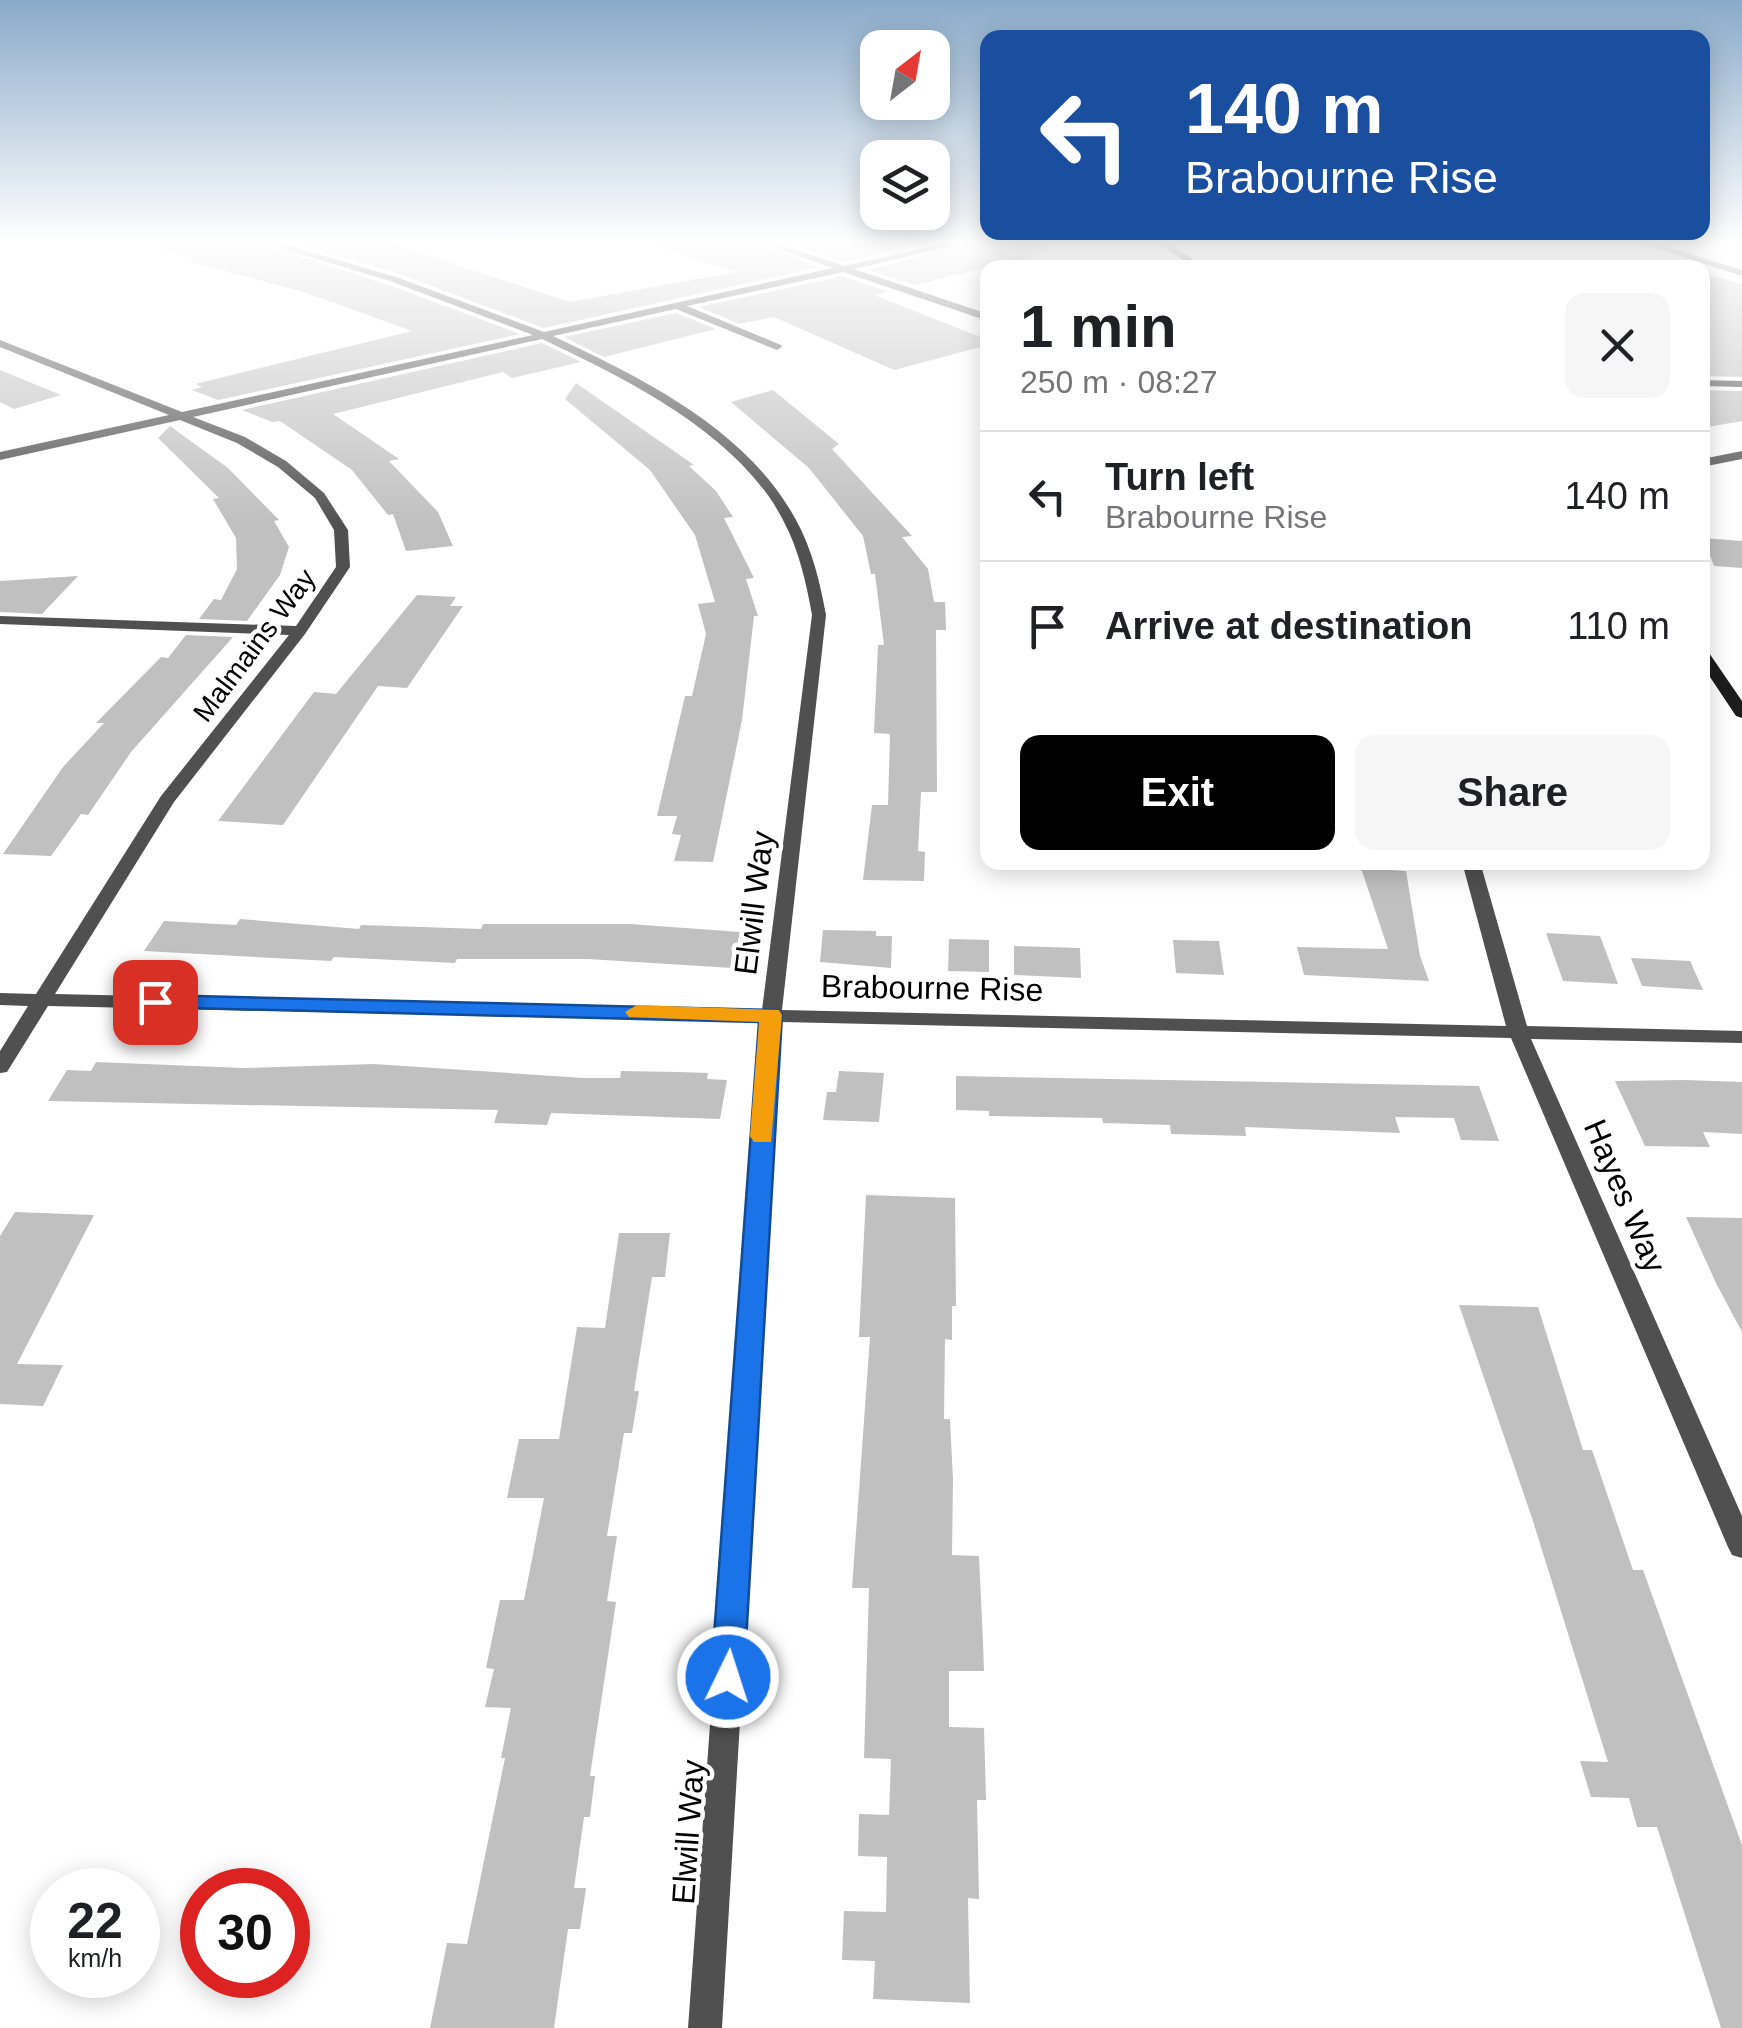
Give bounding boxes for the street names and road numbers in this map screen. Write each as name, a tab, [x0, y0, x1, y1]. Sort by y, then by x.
street label: Malmains Way	[187, 563, 322, 728]
street label: Elwill Way	[727, 829, 781, 977]
street label: Brabourne Rise	[821, 968, 1043, 1008]
street label: Hayes Way	[1577, 1114, 1673, 1278]
street label: Elwill Way	[665, 1759, 711, 1905]

